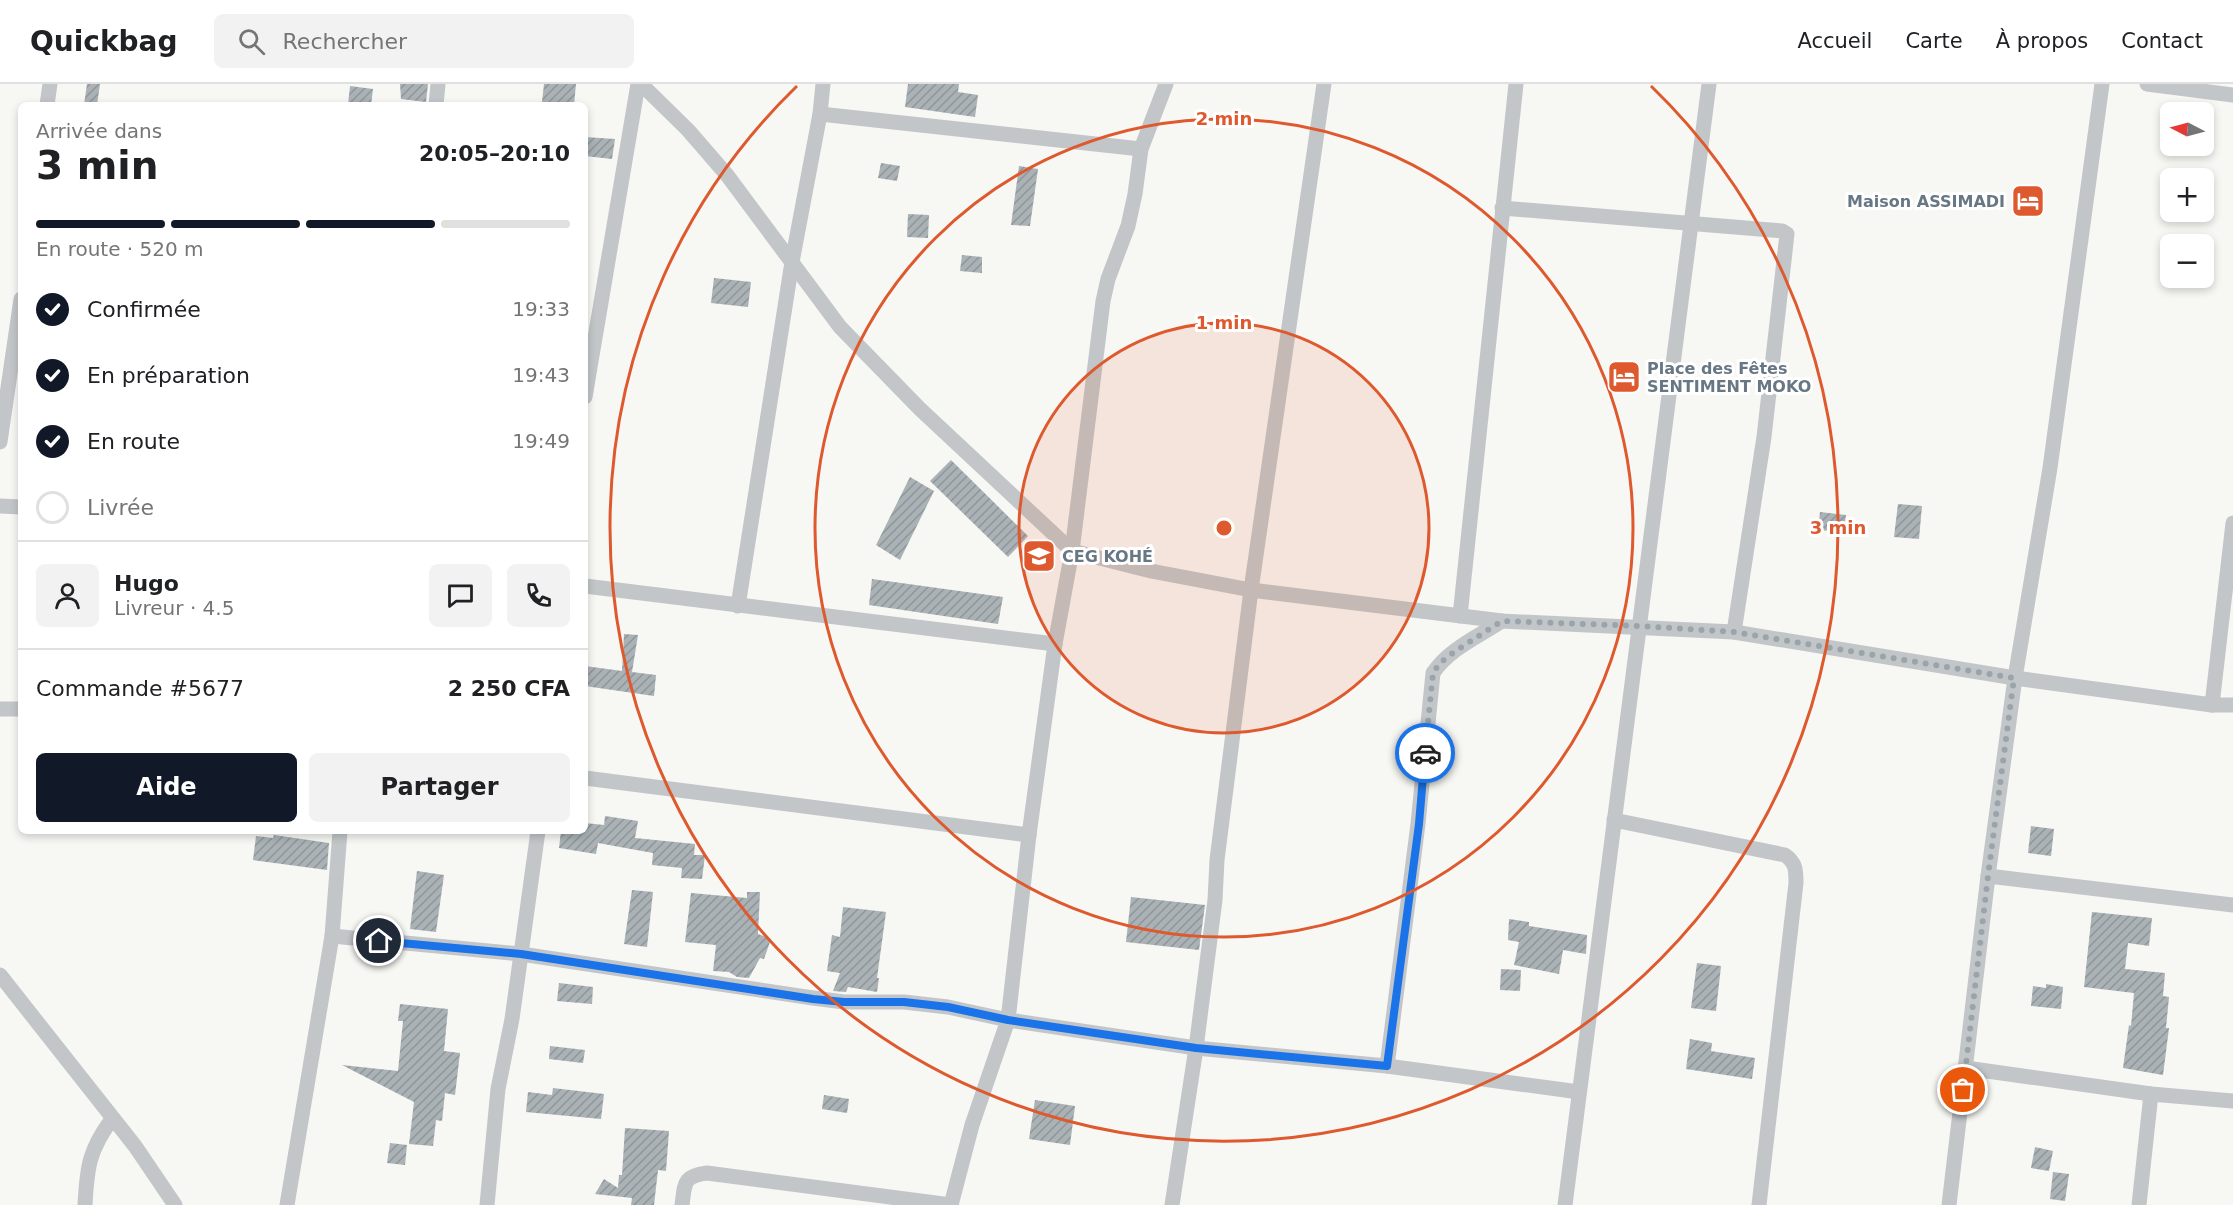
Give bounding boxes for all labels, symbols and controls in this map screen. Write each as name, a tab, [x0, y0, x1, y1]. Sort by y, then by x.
search box	[214, 14, 634, 68]
text: Quickbag	[30, 25, 178, 58]
icon: search	[235, 25, 268, 58]
text: Rechercher	[283, 29, 407, 54]
text: Accueil	[1797, 29, 1872, 53]
text: Carte	[1905, 29, 1963, 53]
text: À propos	[1996, 29, 2088, 53]
text: Contact	[2121, 29, 2203, 53]
north arrow	[2160, 102, 2214, 156]
map controls	[2160, 102, 2214, 288]
text: 2 min	[1196, 108, 1252, 129]
text: Arrivée dans	[36, 119, 162, 143]
text: 20:05–20:10	[419, 141, 570, 166]
text: 3 min	[36, 143, 158, 188]
button: +	[2160, 168, 2214, 222]
hotel icon: Maison ASSIMADI	[2010, 183, 2046, 219]
place label: Maison ASSIMADI	[1847, 192, 2005, 211]
button: −	[2160, 234, 2214, 288]
text: En route · 520 m	[36, 237, 204, 261]
icon: check	[36, 293, 69, 326]
text: Confirmée	[87, 297, 201, 322]
text: 19:33	[512, 297, 570, 321]
text: 1 min	[1196, 312, 1252, 333]
icon: check	[36, 359, 69, 392]
hotel icon: Place des Fêtes SENTIMENT MOKO	[1606, 359, 1642, 395]
place label: Place des Fêtes SENTIMENT MOKO	[1647, 359, 1811, 396]
text: En préparation	[87, 363, 250, 388]
text: 19:43	[512, 363, 570, 387]
icon: check	[36, 425, 69, 458]
text: En route	[87, 429, 180, 454]
text: 19:49	[512, 429, 570, 453]
text: Livrée	[87, 495, 154, 520]
text: 3 min	[1810, 517, 1866, 538]
centre of rings	[1214, 518, 1234, 538]
school or university icon: CEG KOHÉ	[1021, 538, 1057, 574]
place label: CEG KOHÉ	[1062, 547, 1153, 566]
button: person	[36, 564, 99, 627]
button: chat	[429, 564, 492, 627]
button: phone	[507, 564, 570, 627]
text: Hugo	[114, 571, 179, 596]
text: Livreur · 4.5	[114, 596, 234, 620]
text: Commande #5677	[36, 676, 244, 701]
text: 2 250 CFA	[448, 676, 570, 701]
courier	[1395, 723, 1455, 783]
icon: car	[1409, 737, 1442, 770]
button: Aide	[36, 753, 297, 822]
button: Partager	[309, 753, 570, 822]
pin	[353, 915, 404, 966]
icon: home	[362, 924, 395, 957]
pin	[1937, 1064, 1988, 1115]
icon: bag	[1946, 1073, 1979, 1106]

